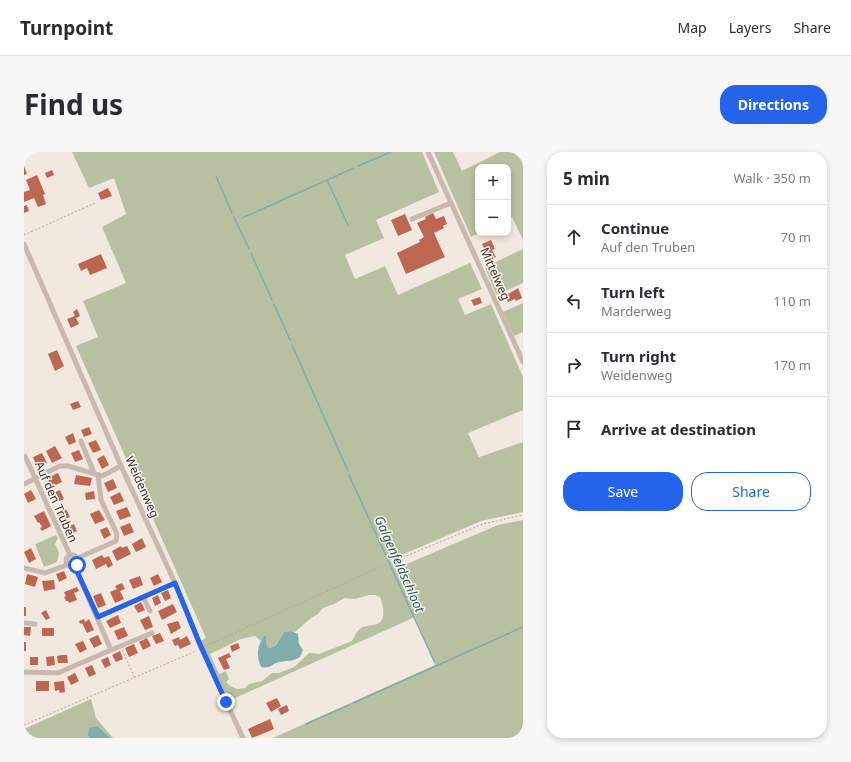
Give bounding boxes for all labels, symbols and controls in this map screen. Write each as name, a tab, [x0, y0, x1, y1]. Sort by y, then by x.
text: Turnpoint	[20, 15, 113, 41]
text: Map	[678, 18, 707, 37]
text: Layers	[729, 18, 771, 37]
text: Share	[793, 18, 831, 37]
text: Find us	[24, 85, 123, 123]
button: Directions	[720, 85, 827, 124]
map controls	[475, 164, 511, 236]
button: +	[475, 164, 511, 200]
text: 5 min	[563, 167, 610, 190]
text: Walk · 350 m	[733, 169, 811, 187]
button: −	[475, 200, 511, 236]
text: Continue	[601, 218, 669, 238]
icon: ahead	[563, 226, 585, 248]
text: 70 m	[781, 228, 811, 246]
text: Auf den Truben	[601, 238, 695, 256]
street label: Mittelweg	[476, 245, 515, 303]
text: Turn left	[601, 282, 665, 302]
icon: left	[563, 290, 585, 312]
text: 110 m	[773, 292, 811, 310]
text: Marderweg	[601, 302, 671, 320]
text: Turn right	[601, 346, 676, 366]
icon: right	[563, 354, 585, 376]
text: 170 m	[773, 356, 811, 374]
text: Weidenweg	[601, 366, 672, 384]
icon: arrive	[563, 418, 585, 440]
text: Arrive at destination	[601, 419, 756, 439]
street label: Weidenweg	[121, 453, 164, 520]
street label: Auf den Truben	[31, 459, 82, 545]
button: Save	[563, 472, 683, 511]
button: Share	[691, 472, 811, 511]
water label: Galgenfeldschloot	[371, 513, 430, 616]
route start	[68, 556, 86, 574]
route end	[217, 693, 235, 711]

